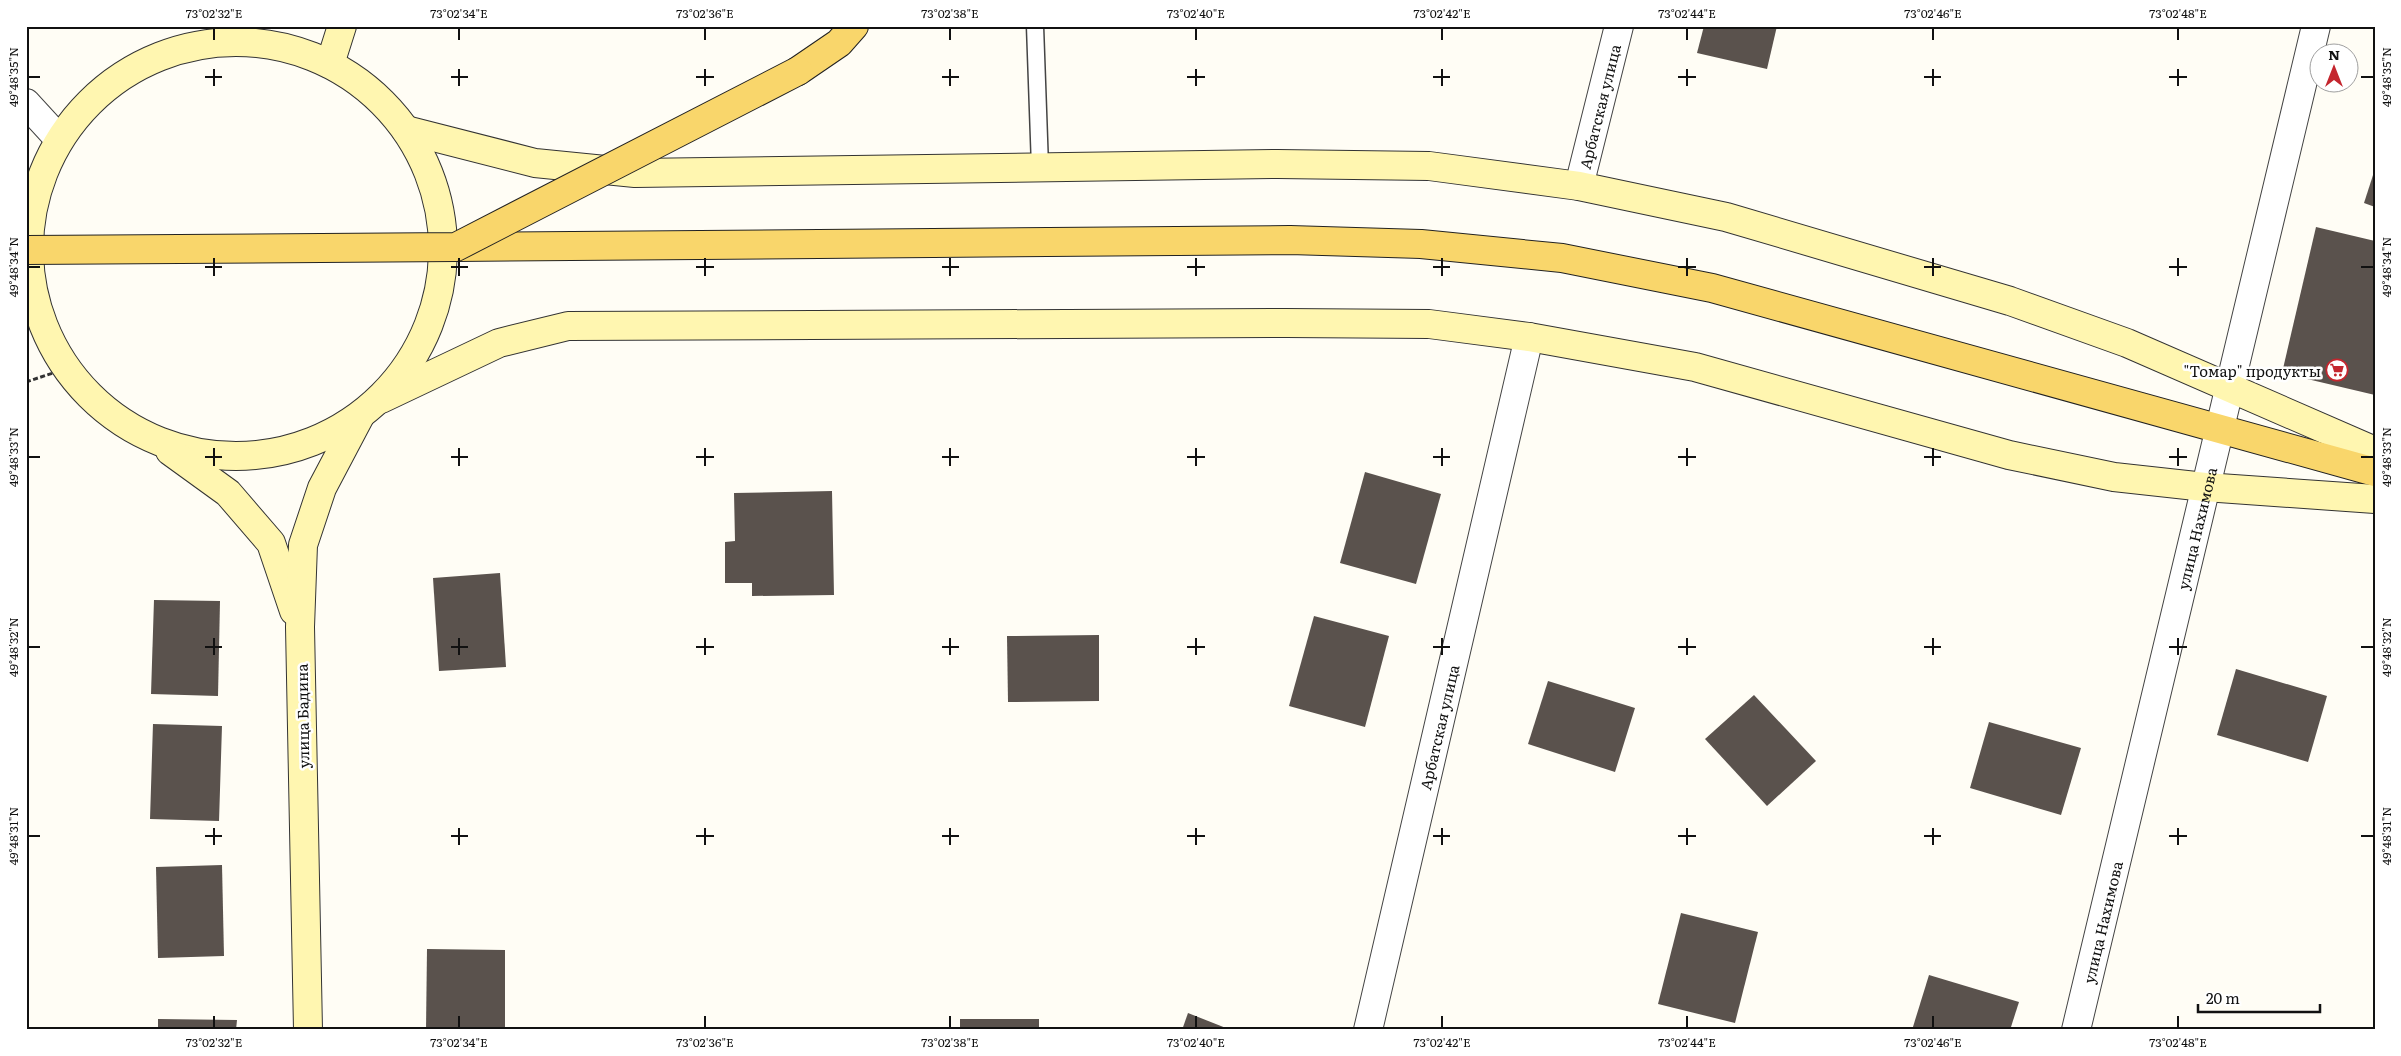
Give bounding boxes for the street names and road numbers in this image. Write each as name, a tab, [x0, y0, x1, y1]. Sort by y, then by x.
street label: Арбатская улица	[1572, 41, 1626, 171]
street label: улица Нахимова	[2170, 464, 2222, 592]
street label: Арбатская улица	[1413, 661, 1464, 792]
street label: улица Бадина	[290, 663, 314, 769]
street label: улица Нахимова	[2076, 858, 2128, 986]

